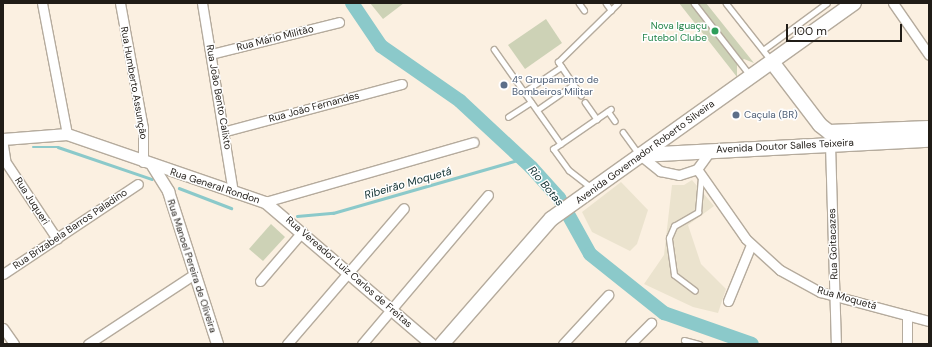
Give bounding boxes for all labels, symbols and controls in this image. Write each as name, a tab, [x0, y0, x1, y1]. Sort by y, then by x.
scale bar	[788, 16, 904, 42]
place label: Nova Iguaçu Futebol Clube	[642, 19, 707, 42]
street label: Rua Mário Militão	[235, 23, 315, 53]
text: 100 m	[793, 23, 827, 39]
street label: Rua Humberto Assunção	[118, 26, 150, 140]
marker: Nova Iguaçu Futebol Clube	[710, 26, 720, 36]
street label: Rua João Bento Calixto	[204, 44, 234, 150]
place label: 4º Grupamento de Bombeiros Militar	[512, 73, 599, 96]
marker: 4º Grupamento de Bombeiros Militar	[499, 80, 509, 90]
street label: Rua João Fernandes	[267, 89, 361, 125]
street label: Avenida Governador Roberto Silveira	[573, 97, 717, 207]
place label: Caçula (BR)	[744, 109, 798, 121]
marker: Caçula (BR)	[731, 110, 741, 120]
street label: Avenida Doutor Salles Teixeira	[716, 136, 854, 156]
water label: Rio Botas	[526, 163, 566, 209]
water label: Ribeirão Moquetá	[363, 164, 453, 202]
street label: Rua General Rondon	[169, 166, 261, 206]
street label: Rua Juqueri	[12, 175, 52, 227]
street label: Rua Brizabela Barros Paladino	[10, 186, 130, 272]
street label: Rua Manoel Pereira de Oliveira	[165, 198, 219, 334]
street label: Rua Goitacazes	[826, 208, 840, 280]
street label: Rua Vereador Luiz Carlos de Freitas	[283, 214, 415, 330]
street label: Rua Moquetá	[816, 284, 878, 312]

